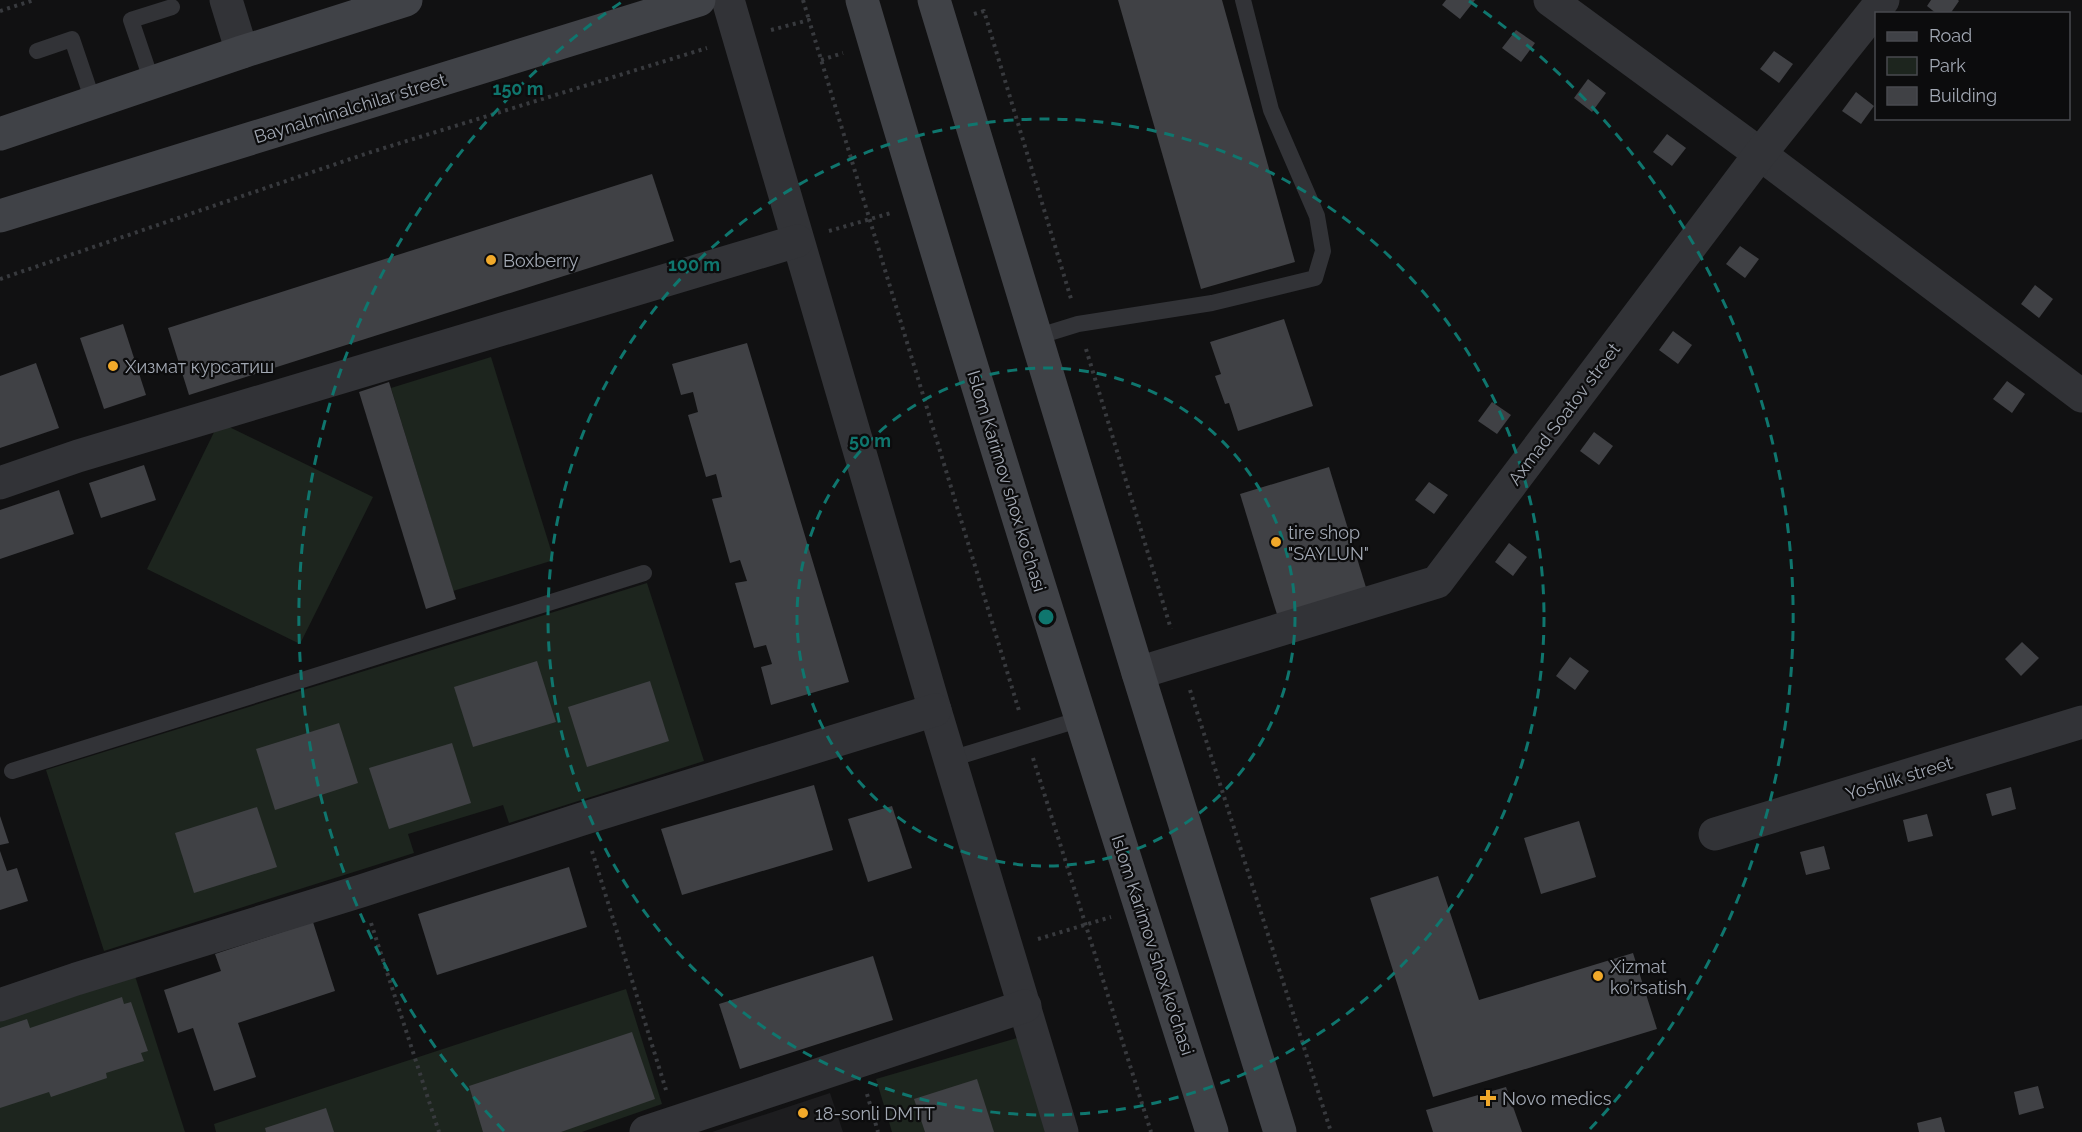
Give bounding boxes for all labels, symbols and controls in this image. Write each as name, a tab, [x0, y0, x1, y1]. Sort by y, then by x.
legend	[1875, 12, 2070, 120]
text: Road	[1929, 25, 1972, 46]
text: Park	[1929, 55, 1966, 76]
street label: Baynalminalchilar street	[252, 69, 448, 147]
text: 150 m	[493, 78, 544, 99]
text: Building	[1929, 85, 1997, 106]
place label: Boxberry	[503, 250, 579, 271]
marker: Boxberry	[484, 253, 498, 267]
text: 100 m	[668, 254, 720, 275]
street label: Axmad Soatov street	[1504, 339, 1624, 489]
place label: Хизмат курсатиш	[125, 356, 274, 377]
marker: Хизмат курсатиш	[106, 359, 120, 373]
street label: Islom Karimov shox ko'chasi	[963, 368, 1051, 594]
text: 50 m	[849, 430, 891, 451]
place label: tire shop "SAYLUN"	[1288, 522, 1369, 564]
marker: tire shop "SAYLUN"	[1269, 535, 1283, 549]
centre of rings	[1036, 607, 1056, 627]
street label: Yoshlik street	[1843, 752, 1955, 804]
street label: Islom Karimov shox ko'chasi	[1107, 832, 1199, 1058]
place label: Xizmat ko'rsatish	[1610, 956, 1687, 998]
marker: Xizmat ko'rsatish	[1591, 969, 1605, 983]
place label: Novo medics	[1502, 1088, 1612, 1109]
marker: Novo medics	[1479, 1089, 1497, 1107]
place label: 18-sonli DMTT	[815, 1103, 935, 1124]
marker: 18-sonli DMTT	[796, 1106, 810, 1120]

